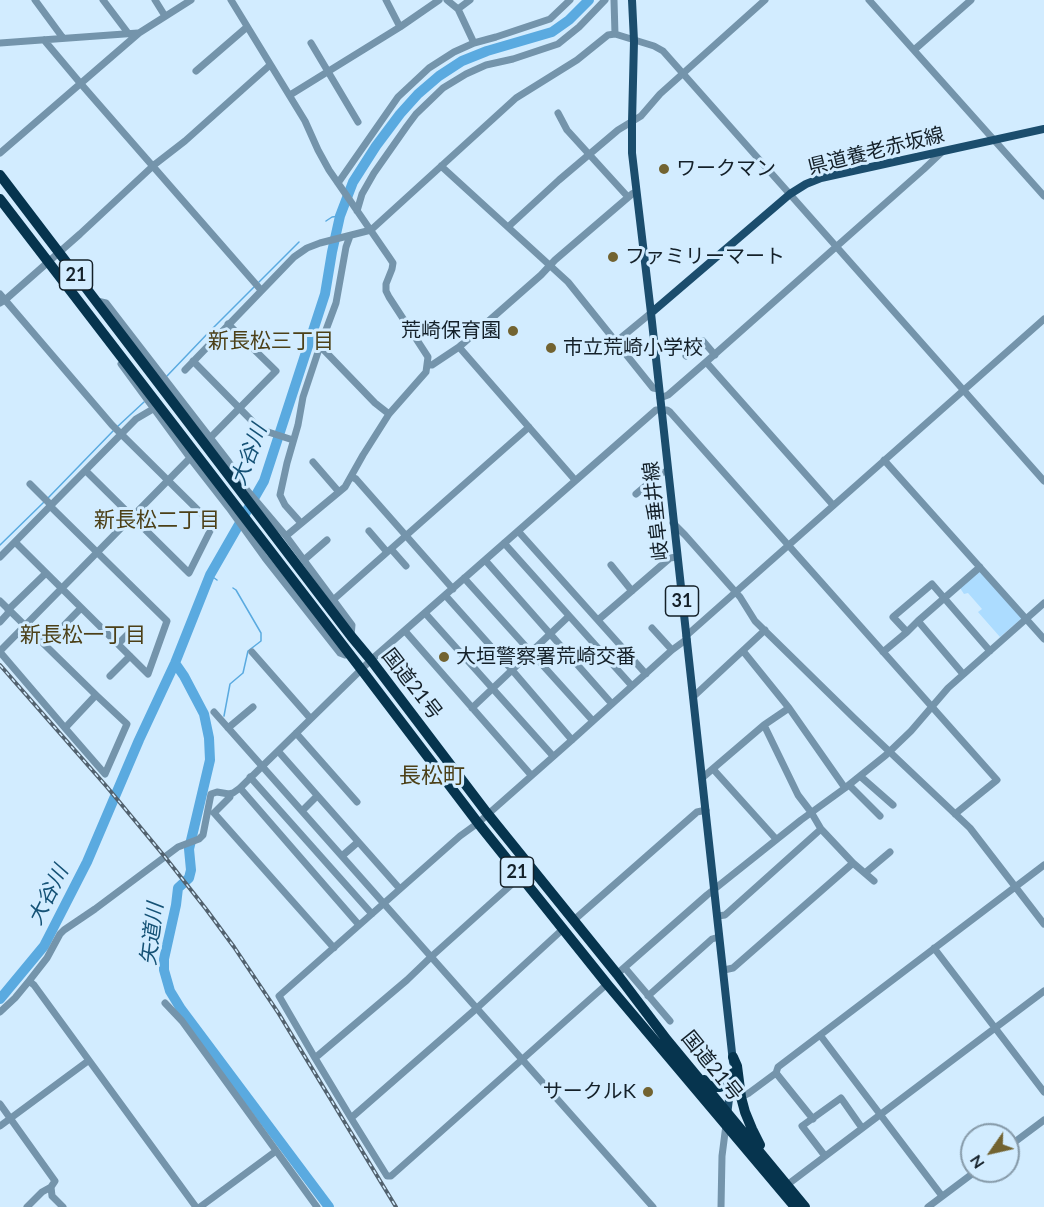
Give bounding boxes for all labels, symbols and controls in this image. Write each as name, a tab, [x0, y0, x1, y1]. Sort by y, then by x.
street label: 県道養老赤坂線	[805, 122, 947, 180]
place label: ワークマン	[676, 157, 776, 181]
marker: ワークマン	[657, 162, 671, 176]
place label: ファミリーマート	[625, 245, 785, 269]
marker: ファミリーマート	[606, 250, 620, 264]
road number: 21	[60, 260, 92, 290]
place label: 荒崎保育園	[401, 319, 501, 343]
marker: 荒崎保育園	[506, 324, 520, 338]
district label: 新長松三丁目	[208, 328, 334, 354]
place label: 市立荒崎小学校	[563, 336, 703, 360]
marker: 市立荒崎小学校	[544, 341, 558, 355]
water label: 大谷川	[226, 421, 272, 489]
street label: 岐阜垂井線	[639, 460, 673, 562]
district label: 新長松二丁目	[94, 507, 220, 533]
road number: 31	[666, 586, 698, 616]
district label: 新長松一丁目	[20, 622, 146, 648]
street label: 国道21号	[377, 644, 447, 724]
place label: 大垣警察署荒崎交番	[456, 645, 636, 669]
marker: 大垣警察署荒崎交番	[437, 650, 451, 664]
district label: 長松町	[399, 763, 465, 789]
road number: 21	[500, 857, 534, 887]
water label: 大谷川	[22, 861, 74, 929]
water label: 矢道川	[136, 901, 168, 967]
street label: 国道21号	[676, 1026, 748, 1106]
place label: サークルK	[543, 1080, 636, 1104]
marker: サークルK	[641, 1085, 655, 1099]
north arrow	[960, 1123, 1020, 1183]
text: N	[965, 1152, 988, 1173]

